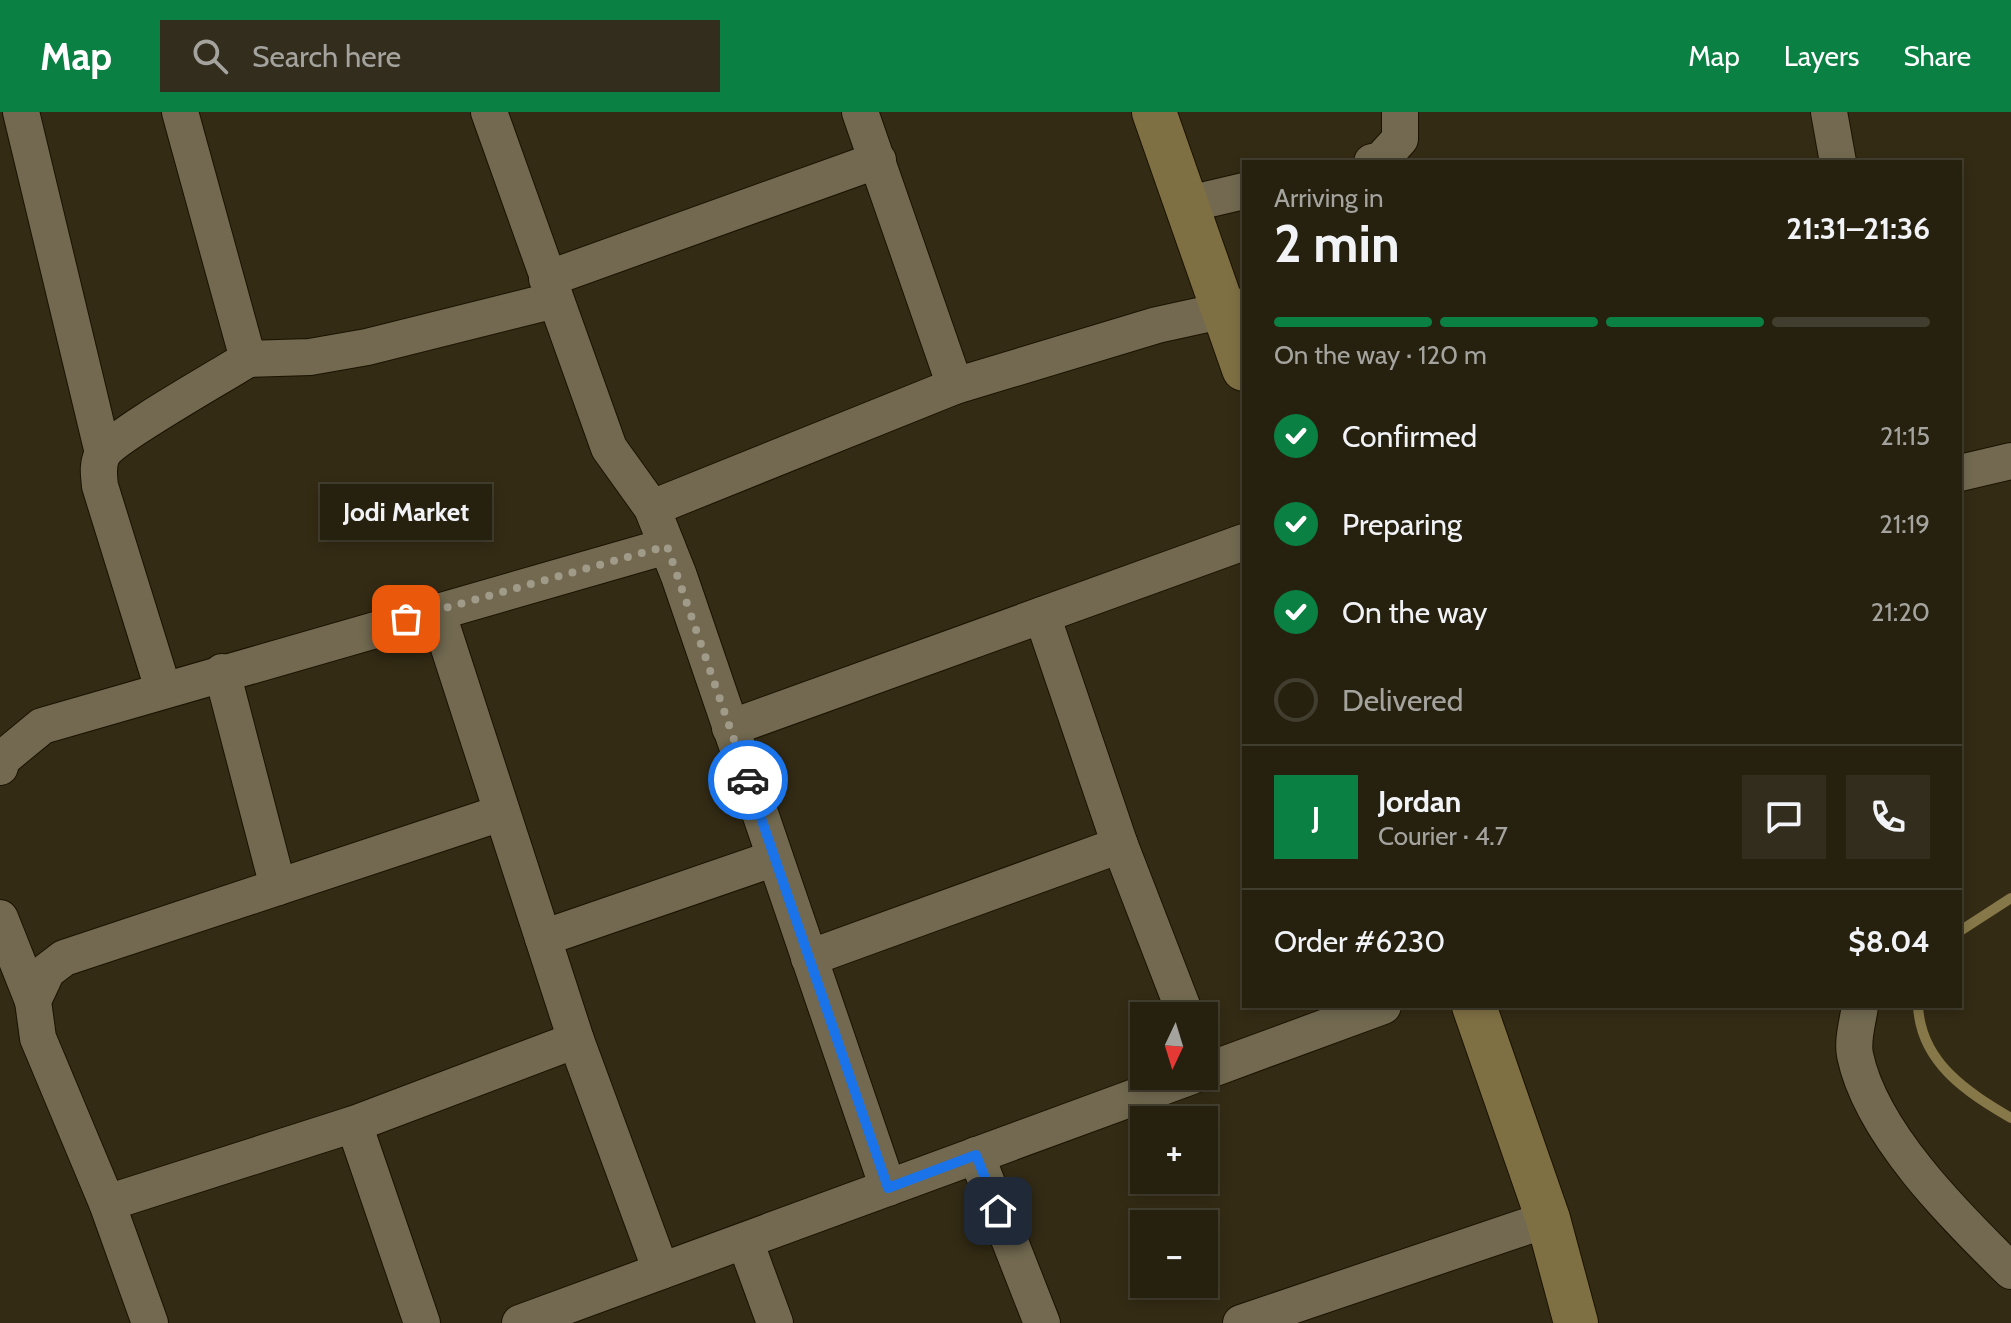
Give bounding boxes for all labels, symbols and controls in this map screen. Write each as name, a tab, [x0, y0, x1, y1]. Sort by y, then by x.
search box	[160, 20, 720, 92]
text: Map	[40, 33, 112, 80]
icon: search	[188, 34, 232, 78]
text: Search here	[252, 38, 401, 75]
text: Map	[1688, 39, 1740, 73]
text: Layers	[1784, 39, 1859, 73]
text: Share	[1903, 39, 1971, 73]
text: Arriving in	[1274, 182, 1384, 214]
text: 21:31–21:36	[1786, 210, 1930, 247]
text: 2 min	[1274, 212, 1400, 275]
text: On the way · 120 m	[1274, 339, 1487, 371]
icon: check	[1274, 414, 1318, 458]
text: Confirmed	[1342, 418, 1477, 455]
text: 21:15	[1880, 420, 1930, 452]
callout: Jodi Market	[320, 483, 492, 539]
text: Jodi Market	[343, 496, 469, 528]
icon: check	[1274, 502, 1318, 546]
text: Preparing	[1342, 506, 1462, 543]
text: 21:19	[1879, 508, 1930, 540]
pin	[372, 585, 440, 653]
icon: check	[1274, 590, 1318, 634]
text: On the way	[1342, 594, 1487, 631]
text: 21:20	[1871, 596, 1930, 628]
icon: bag	[384, 597, 428, 641]
text: Delivered	[1342, 682, 1463, 719]
courier	[708, 740, 788, 820]
icon: car	[726, 758, 770, 802]
button: chat	[1742, 775, 1826, 859]
button: phone	[1846, 775, 1930, 859]
text: Jordan	[1378, 783, 1461, 820]
text: J	[1312, 799, 1320, 836]
text: Courier · 4.7	[1378, 820, 1508, 852]
text: Order #6230	[1274, 923, 1445, 960]
text: $8.04	[1848, 923, 1930, 960]
north arrow	[1130, 1002, 1218, 1090]
map controls	[1130, 1002, 1218, 1298]
button: +	[1130, 1106, 1218, 1194]
pin	[964, 1177, 1032, 1245]
icon: home	[976, 1189, 1020, 1233]
button: −	[1130, 1210, 1218, 1298]

